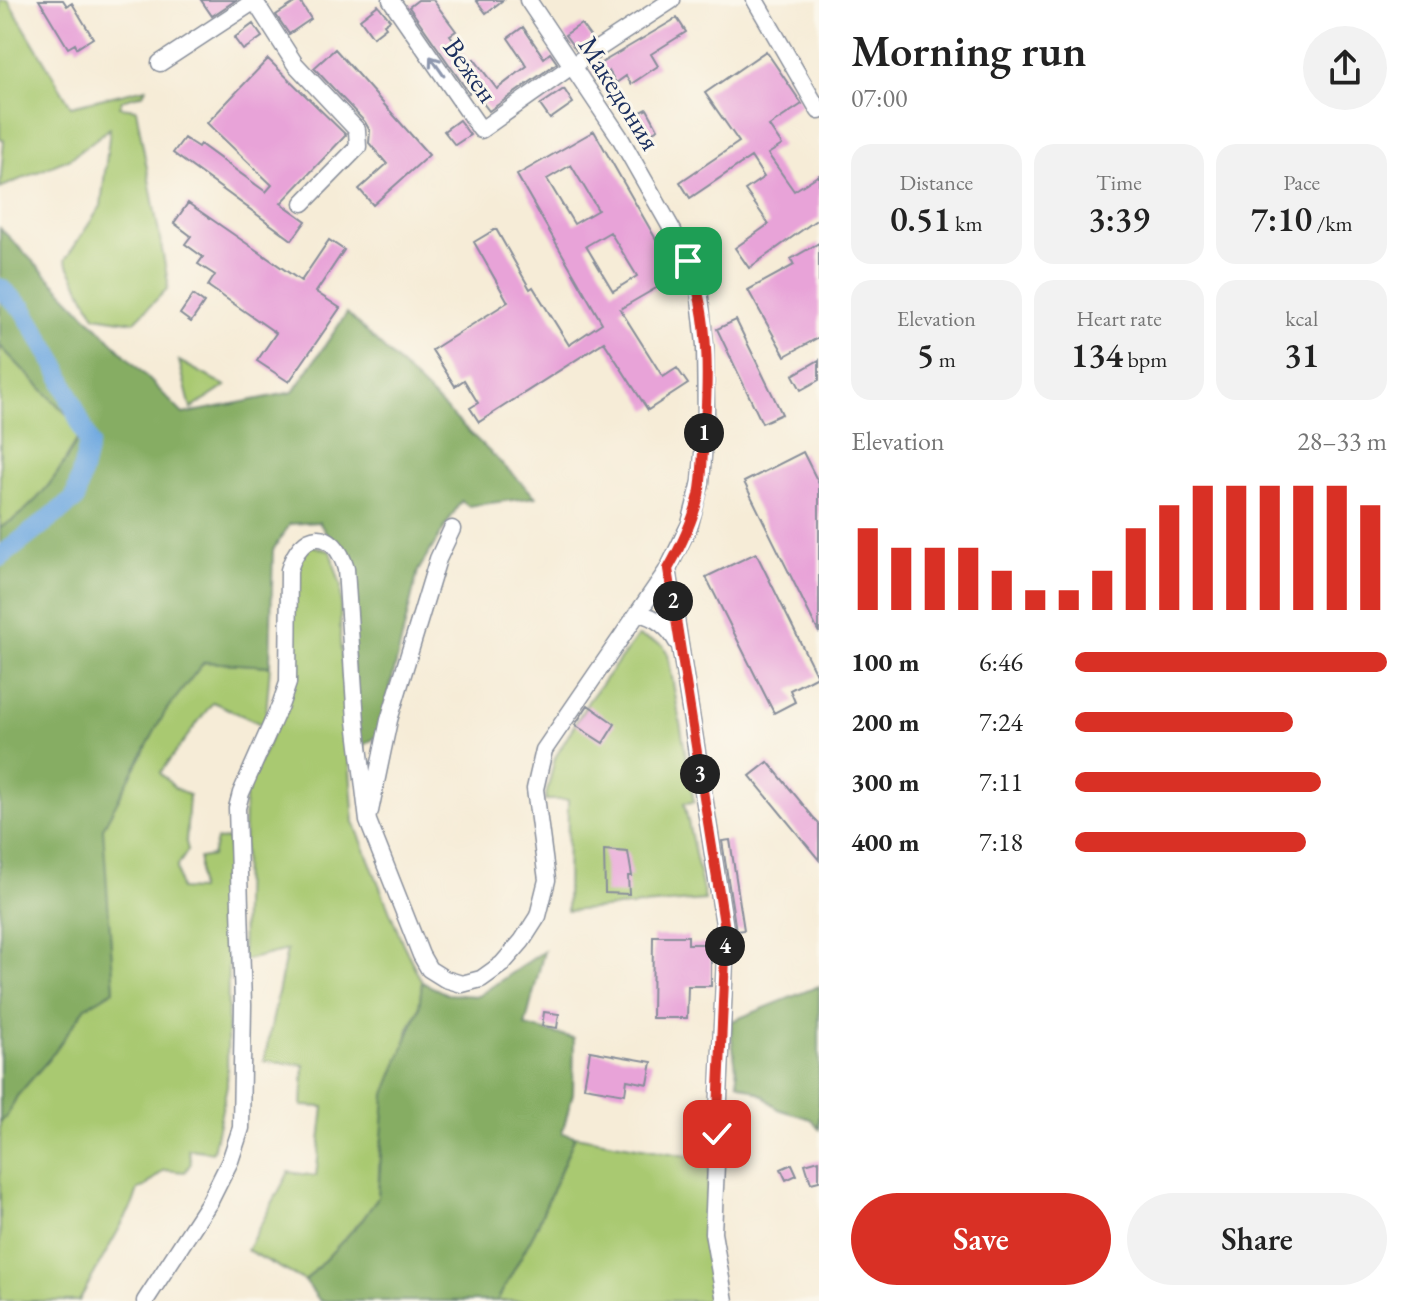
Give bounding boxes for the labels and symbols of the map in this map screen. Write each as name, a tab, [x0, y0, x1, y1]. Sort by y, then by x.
street label: Македония	[571, 29, 669, 157]
street label: Вежен	[436, 30, 506, 110]
one-way arrow	[429, 55, 445, 77]
pin	[654, 227, 722, 295]
pin: 1	[684, 413, 724, 453]
pin: 2	[653, 581, 693, 621]
pin: 3	[680, 754, 720, 794]
pin: 4	[705, 926, 745, 966]
pin	[683, 1100, 751, 1168]

